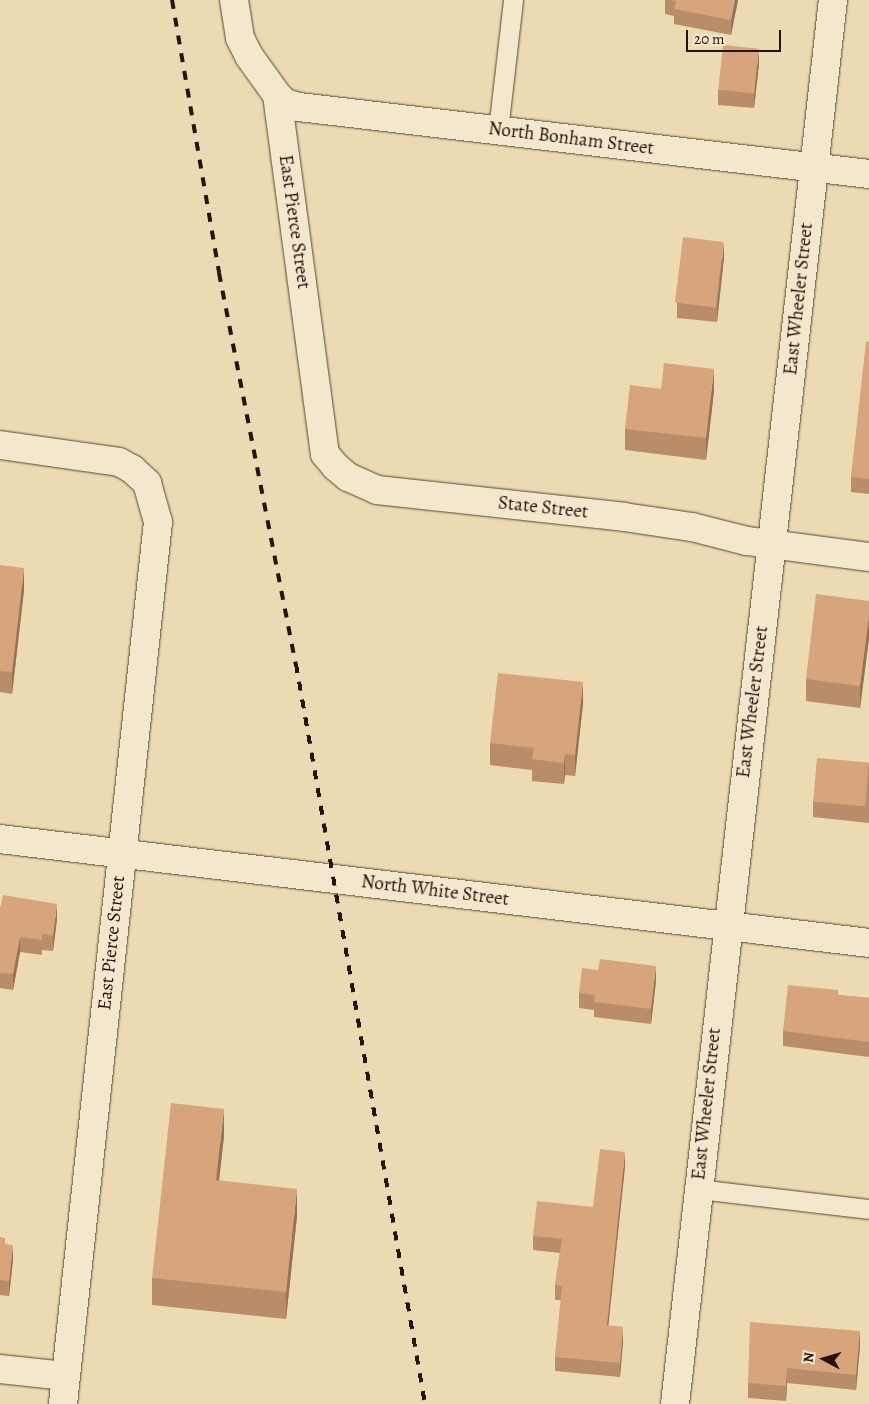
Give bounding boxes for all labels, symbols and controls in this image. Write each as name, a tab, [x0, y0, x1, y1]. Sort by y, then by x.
scale bar	[689, 20, 784, 52]
text: 20 m	[694, 29, 725, 49]
street label: North Bonham Street	[487, 118, 655, 160]
street label: East Pierce Street	[273, 153, 315, 291]
street label: East Wheeler Street	[780, 222, 818, 376]
street label: State Street	[497, 492, 589, 524]
street label: East Wheeler Street	[732, 625, 774, 779]
street label: North White Street	[360, 871, 510, 911]
street label: East Pierce Street	[94, 874, 130, 1012]
street label: East Wheeler Street	[688, 1027, 726, 1181]
north arrow	[799, 1334, 849, 1384]
text: N	[799, 1351, 819, 1363]

